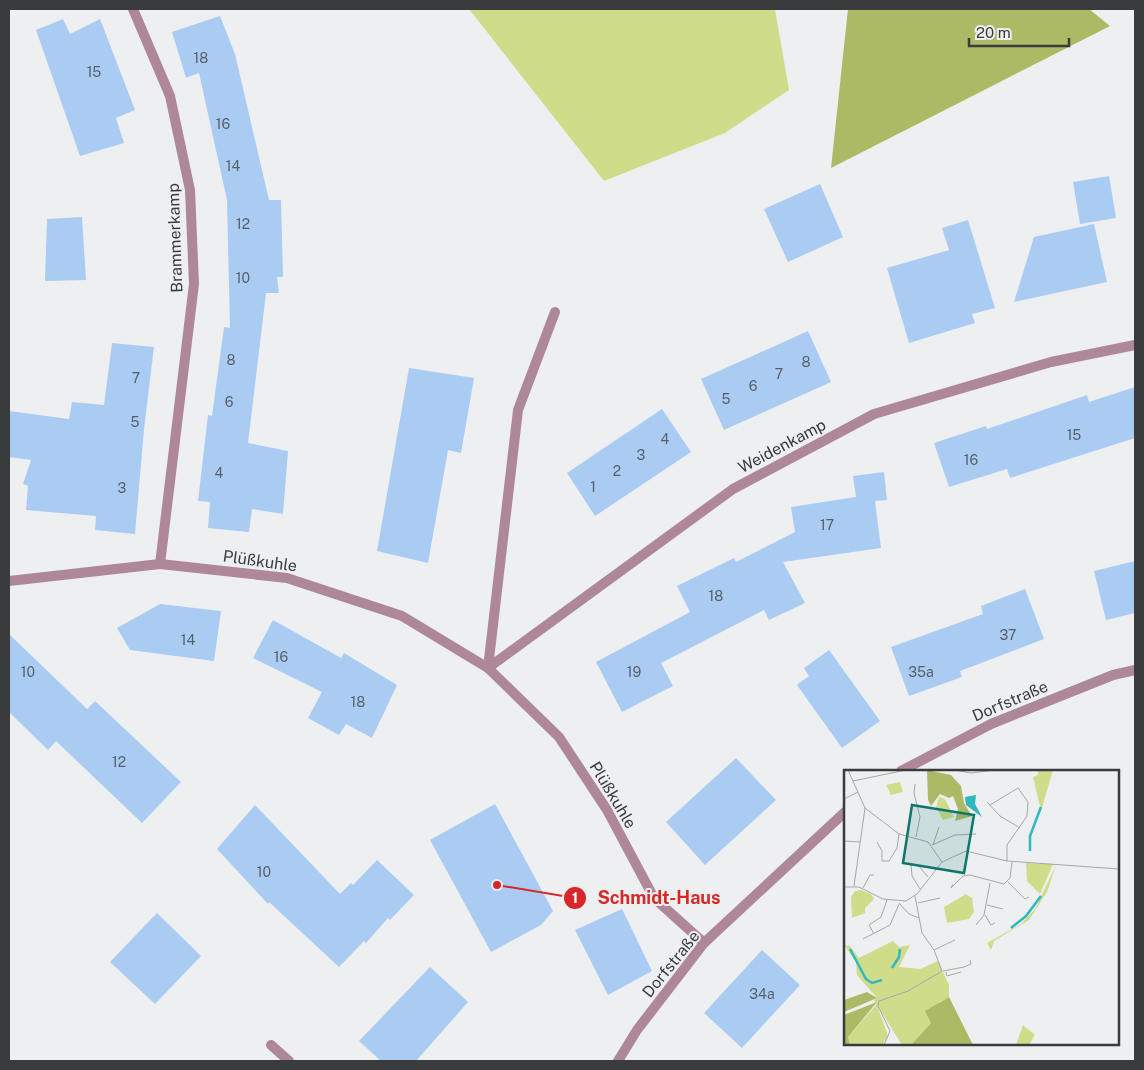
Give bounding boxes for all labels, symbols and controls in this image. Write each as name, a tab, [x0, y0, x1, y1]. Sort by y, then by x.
scale bar	[969, 15, 1069, 47]
text: 20 m	[976, 24, 1011, 41]
house number: 18	[194, 50, 208, 66]
house number: 15	[87, 64, 101, 80]
house number: 16	[216, 116, 230, 132]
house number: 14	[226, 158, 240, 174]
street label: Brammerkamp	[164, 183, 186, 293]
house number: 12	[236, 216, 250, 232]
house number: 10	[236, 270, 250, 286]
house number: 8	[226, 352, 236, 368]
house number: 8	[801, 354, 811, 370]
house number: 7	[775, 366, 783, 382]
house number: 7	[132, 370, 140, 386]
house number: 6	[749, 378, 758, 394]
house number: 5	[722, 391, 731, 407]
house number: 6	[225, 394, 234, 410]
house number: 5	[131, 414, 140, 430]
street label: Weidenkamp	[735, 415, 829, 477]
house number: 15	[1067, 427, 1081, 443]
house number: 4	[661, 431, 670, 447]
house number: 3	[637, 447, 646, 463]
house number: 16	[964, 452, 978, 468]
house number: 2	[613, 463, 621, 479]
house number: 4	[215, 465, 224, 481]
house number: 1	[590, 479, 596, 495]
house number: 3	[118, 480, 127, 496]
house number: 17	[820, 517, 834, 533]
street label: Plüßkuhle	[222, 546, 298, 576]
house number: 18	[709, 588, 723, 604]
house number: 37	[1000, 627, 1016, 643]
house number: 14	[181, 632, 195, 648]
house number: 16	[274, 649, 288, 665]
house number: 10	[21, 664, 35, 680]
house number: 19	[627, 664, 641, 680]
house number: 35a	[908, 664, 934, 680]
street label: Dorfstraße	[969, 677, 1051, 725]
house number: 18	[351, 694, 365, 710]
house number: 12	[112, 754, 126, 770]
street label: Plüßkuhle	[586, 758, 640, 832]
inset map	[844, 770, 1119, 1045]
house number: 10	[257, 864, 271, 880]
callout: Schmidt-Haus	[563, 882, 731, 915]
text: Schmidt-Haus	[597, 887, 721, 908]
text: 1	[572, 889, 578, 906]
street label: Dorfstraße	[638, 927, 704, 1001]
house number: 34a	[749, 986, 775, 1002]

